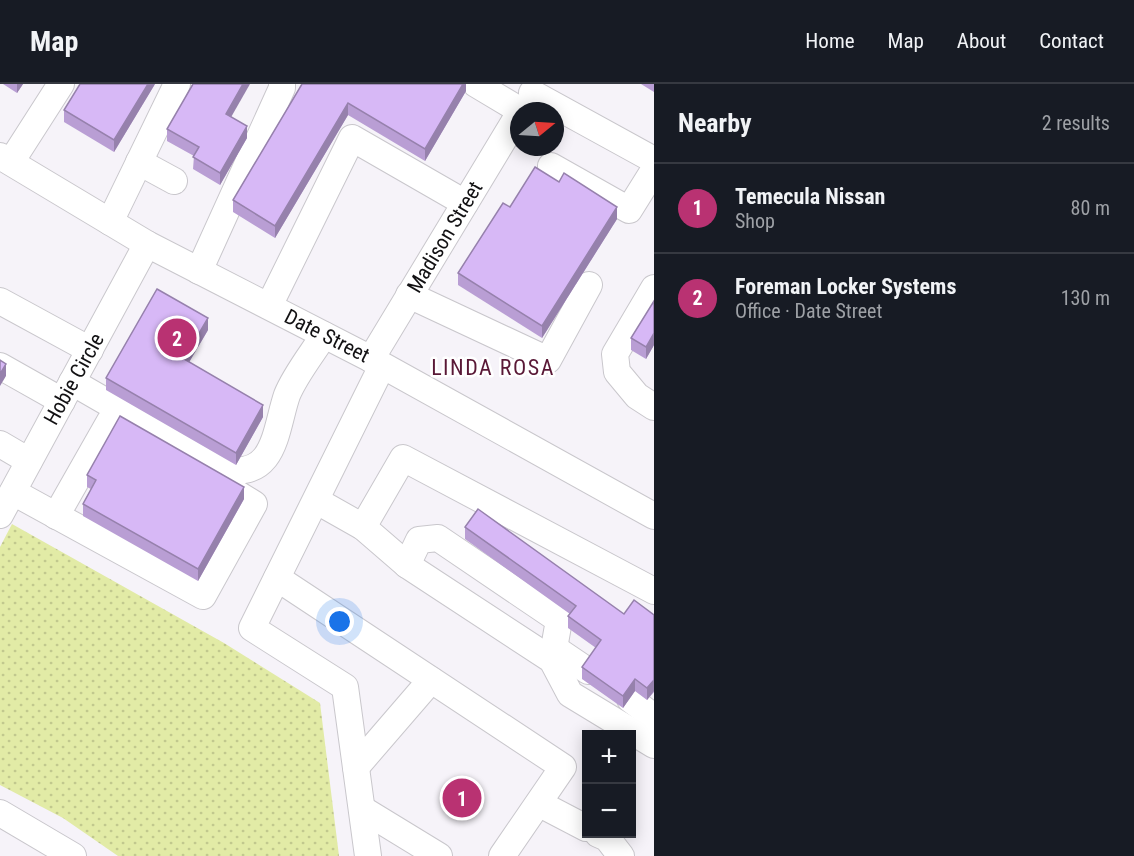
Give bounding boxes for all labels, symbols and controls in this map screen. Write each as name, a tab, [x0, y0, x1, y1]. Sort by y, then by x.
text: Map	[30, 25, 78, 58]
text: Home	[805, 29, 855, 53]
text: Map	[888, 29, 924, 53]
text: About	[957, 29, 1006, 53]
text: Contact	[1039, 29, 1104, 53]
north arrow	[510, 102, 564, 156]
text: Nearby	[678, 108, 752, 138]
text: 2 results	[1042, 111, 1110, 135]
street label: Madison Street	[402, 177, 488, 297]
text: Temecula Nissan	[735, 184, 885, 209]
text: 1	[692, 196, 703, 220]
text: 80 m	[1071, 196, 1110, 220]
text: Shop	[735, 209, 775, 233]
text: Foreman Locker Systems	[735, 274, 956, 299]
text: 2	[692, 286, 703, 310]
text: 130 m	[1061, 286, 1110, 310]
text: Office · Date Street	[735, 299, 882, 323]
street label: Date Street	[281, 304, 373, 368]
pin: 2	[158, 316, 196, 360]
street label: Hobie Circle	[39, 329, 109, 429]
district label: LINDA ROSA	[431, 355, 555, 380]
your location	[325, 607, 354, 636]
map controls	[582, 730, 636, 838]
button: +	[582, 730, 636, 784]
pin: 1	[442, 776, 482, 820]
button: −	[582, 784, 636, 838]

